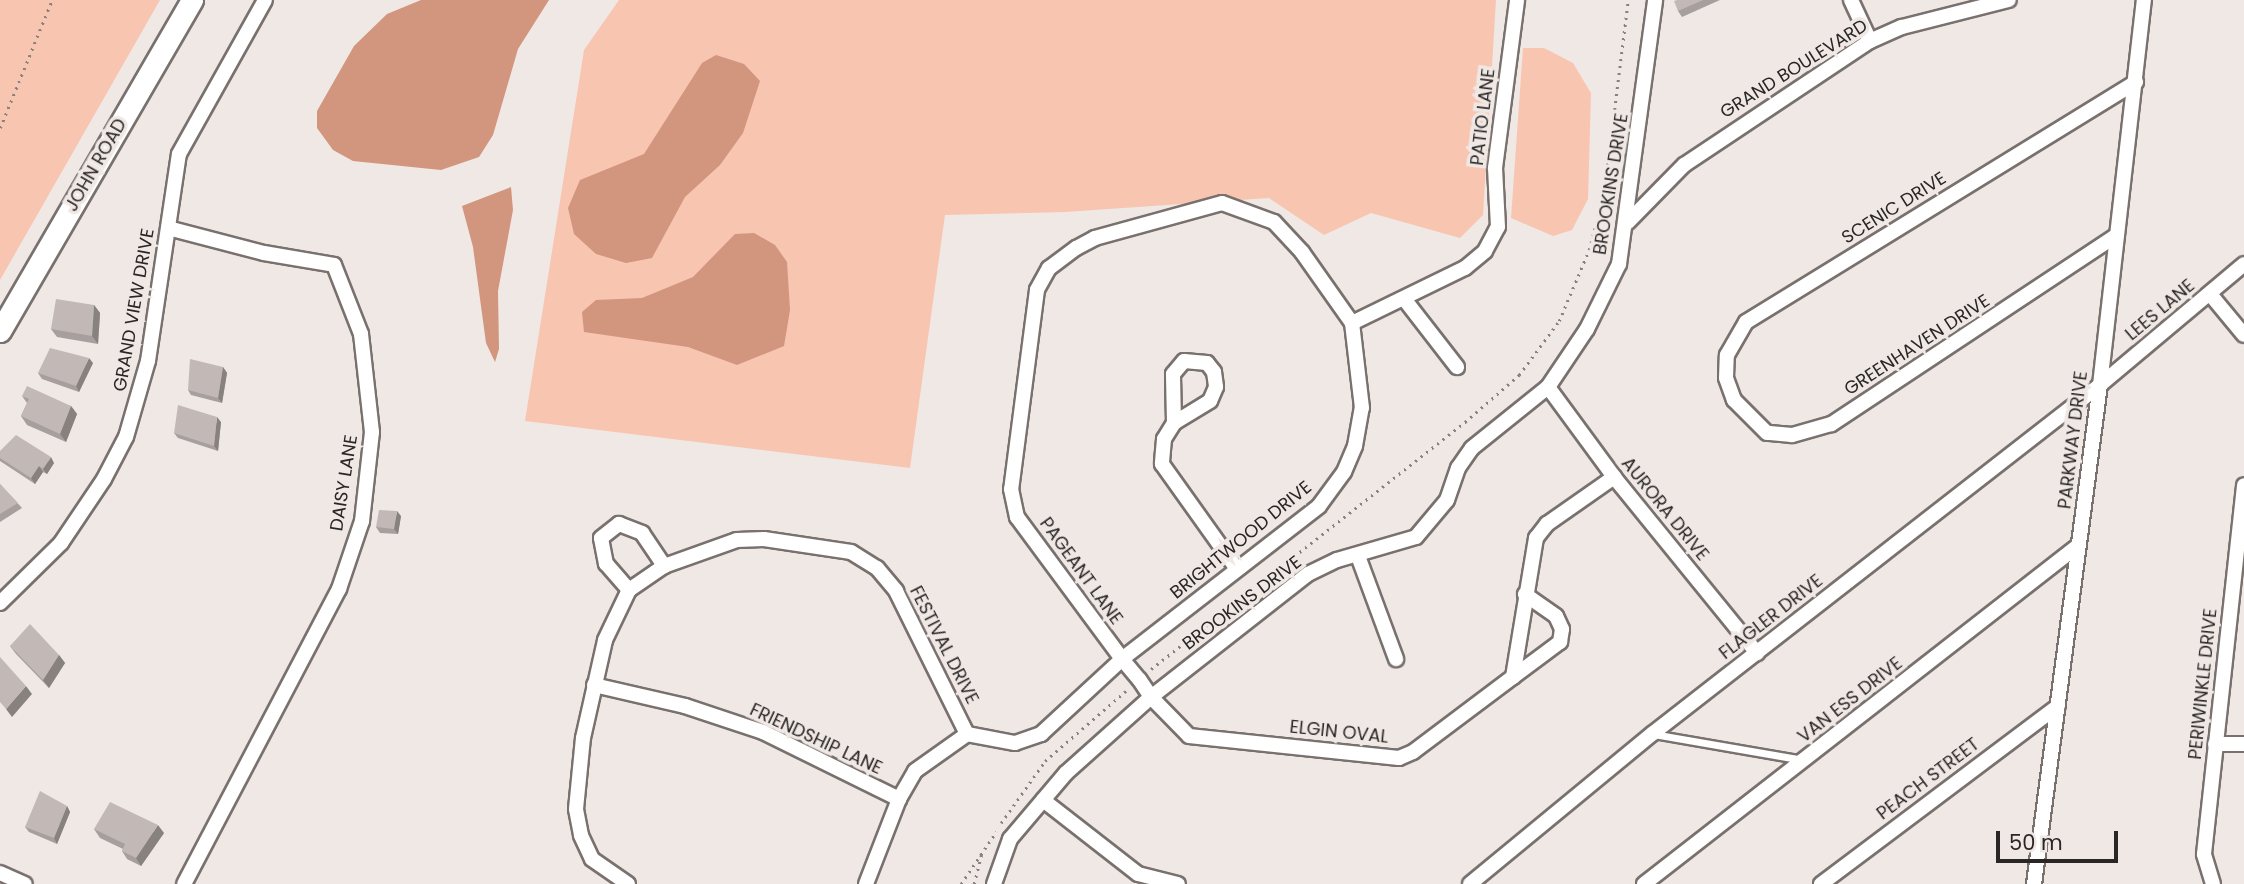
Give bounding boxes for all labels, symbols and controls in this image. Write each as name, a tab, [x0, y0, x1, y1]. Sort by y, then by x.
street label: GRAND BOULEVARD	[1716, 15, 1872, 123]
street label: PATIO LANE	[1466, 67, 1500, 167]
street label: BROOKINS DRIVE	[1589, 112, 1633, 256]
street label: JOHN ROAD	[61, 115, 131, 215]
street label: SCENIC DRIVE	[1838, 167, 1950, 249]
street label: GRAND VIEW DRIVE	[109, 227, 159, 393]
street label: LEES LANE	[2121, 275, 2199, 345]
street label: GREENHAVEN DRIVE	[1840, 290, 1994, 400]
street label: PARKWAY DRIVE	[2054, 370, 2092, 510]
street label: DAISY LANE	[326, 433, 362, 533]
street label: AURORA DRIVE	[1617, 453, 1713, 565]
street label: BRIGHTWOOD DRIVE	[1166, 476, 1316, 604]
street label: PAGEANT LANE	[1035, 513, 1127, 629]
street label: BROOKINS DRIVE	[1178, 551, 1306, 655]
street label: FLAGLER DRIVE	[1715, 570, 1827, 664]
street label: FESTIVAL DRIVE	[905, 582, 983, 708]
street label: PERIWINKLE DRIVE	[2184, 607, 2222, 761]
street label: VAN ESS DRIVE	[1794, 653, 1906, 747]
street label: FRIENDSHIP LANE	[746, 699, 886, 779]
street label: ELGIN OVAL	[1289, 716, 1389, 748]
street label: PEACH STREET	[1873, 734, 1983, 824]
scale bar	[1999, 818, 2122, 862]
text: 50 m	[2009, 828, 2063, 857]

